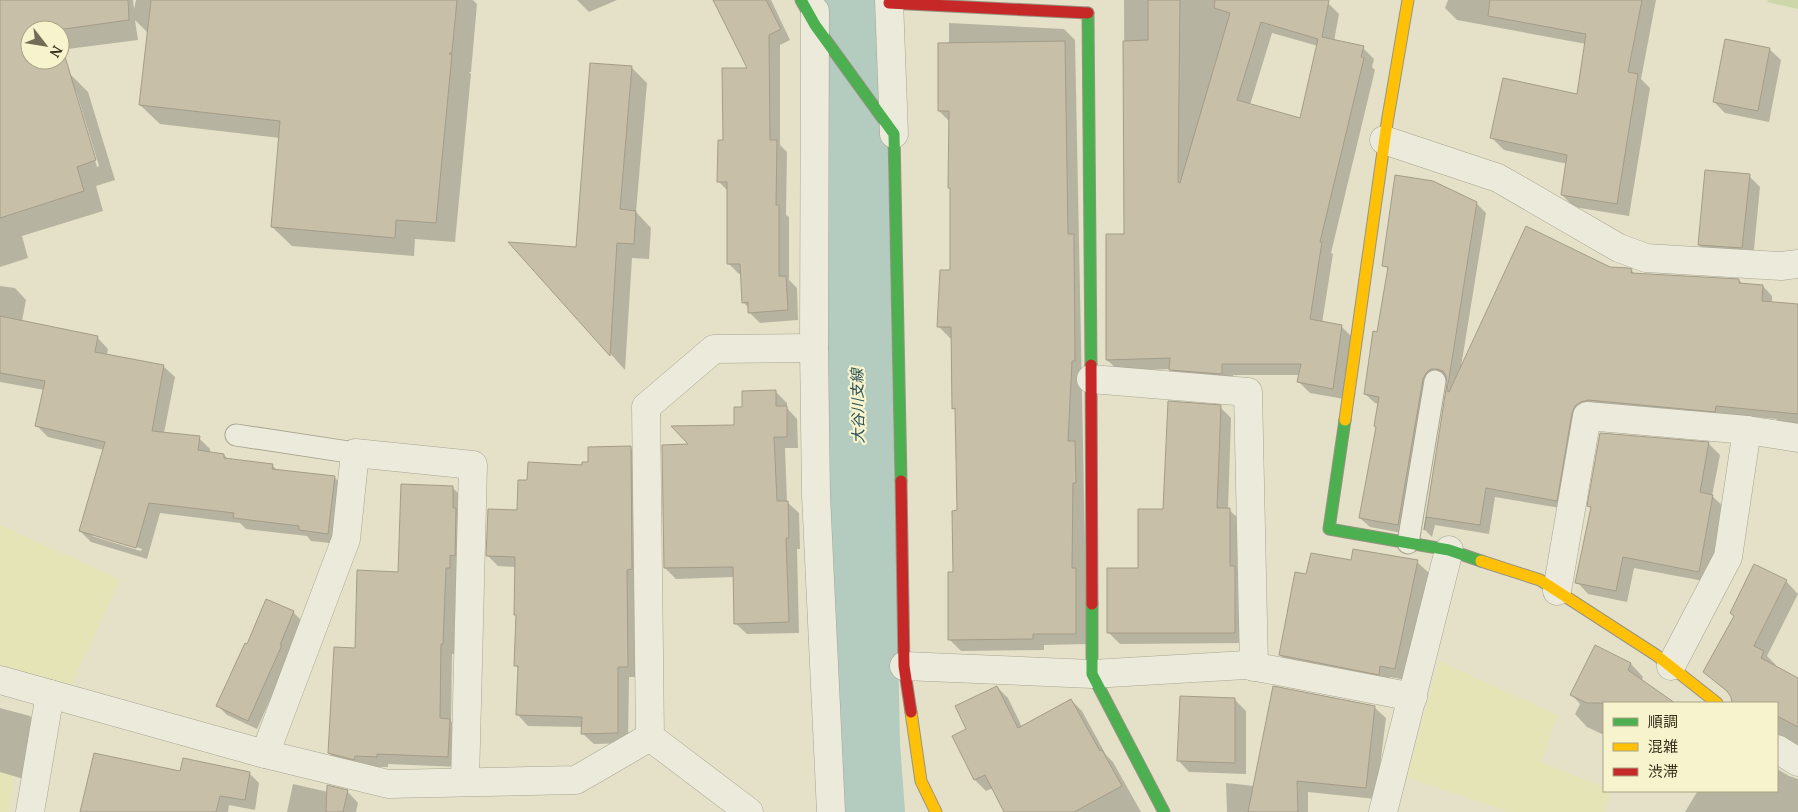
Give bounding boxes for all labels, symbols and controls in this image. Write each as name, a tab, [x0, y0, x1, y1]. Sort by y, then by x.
north arrow	[20, 20, 70, 70]
text: N	[45, 43, 67, 62]
water label: 大谷川支線	[846, 366, 868, 444]
legend	[1603, 702, 1778, 792]
text: 順調	[1648, 711, 1678, 731]
text: 混雑	[1648, 736, 1678, 756]
text: 渋滞	[1648, 761, 1678, 781]

